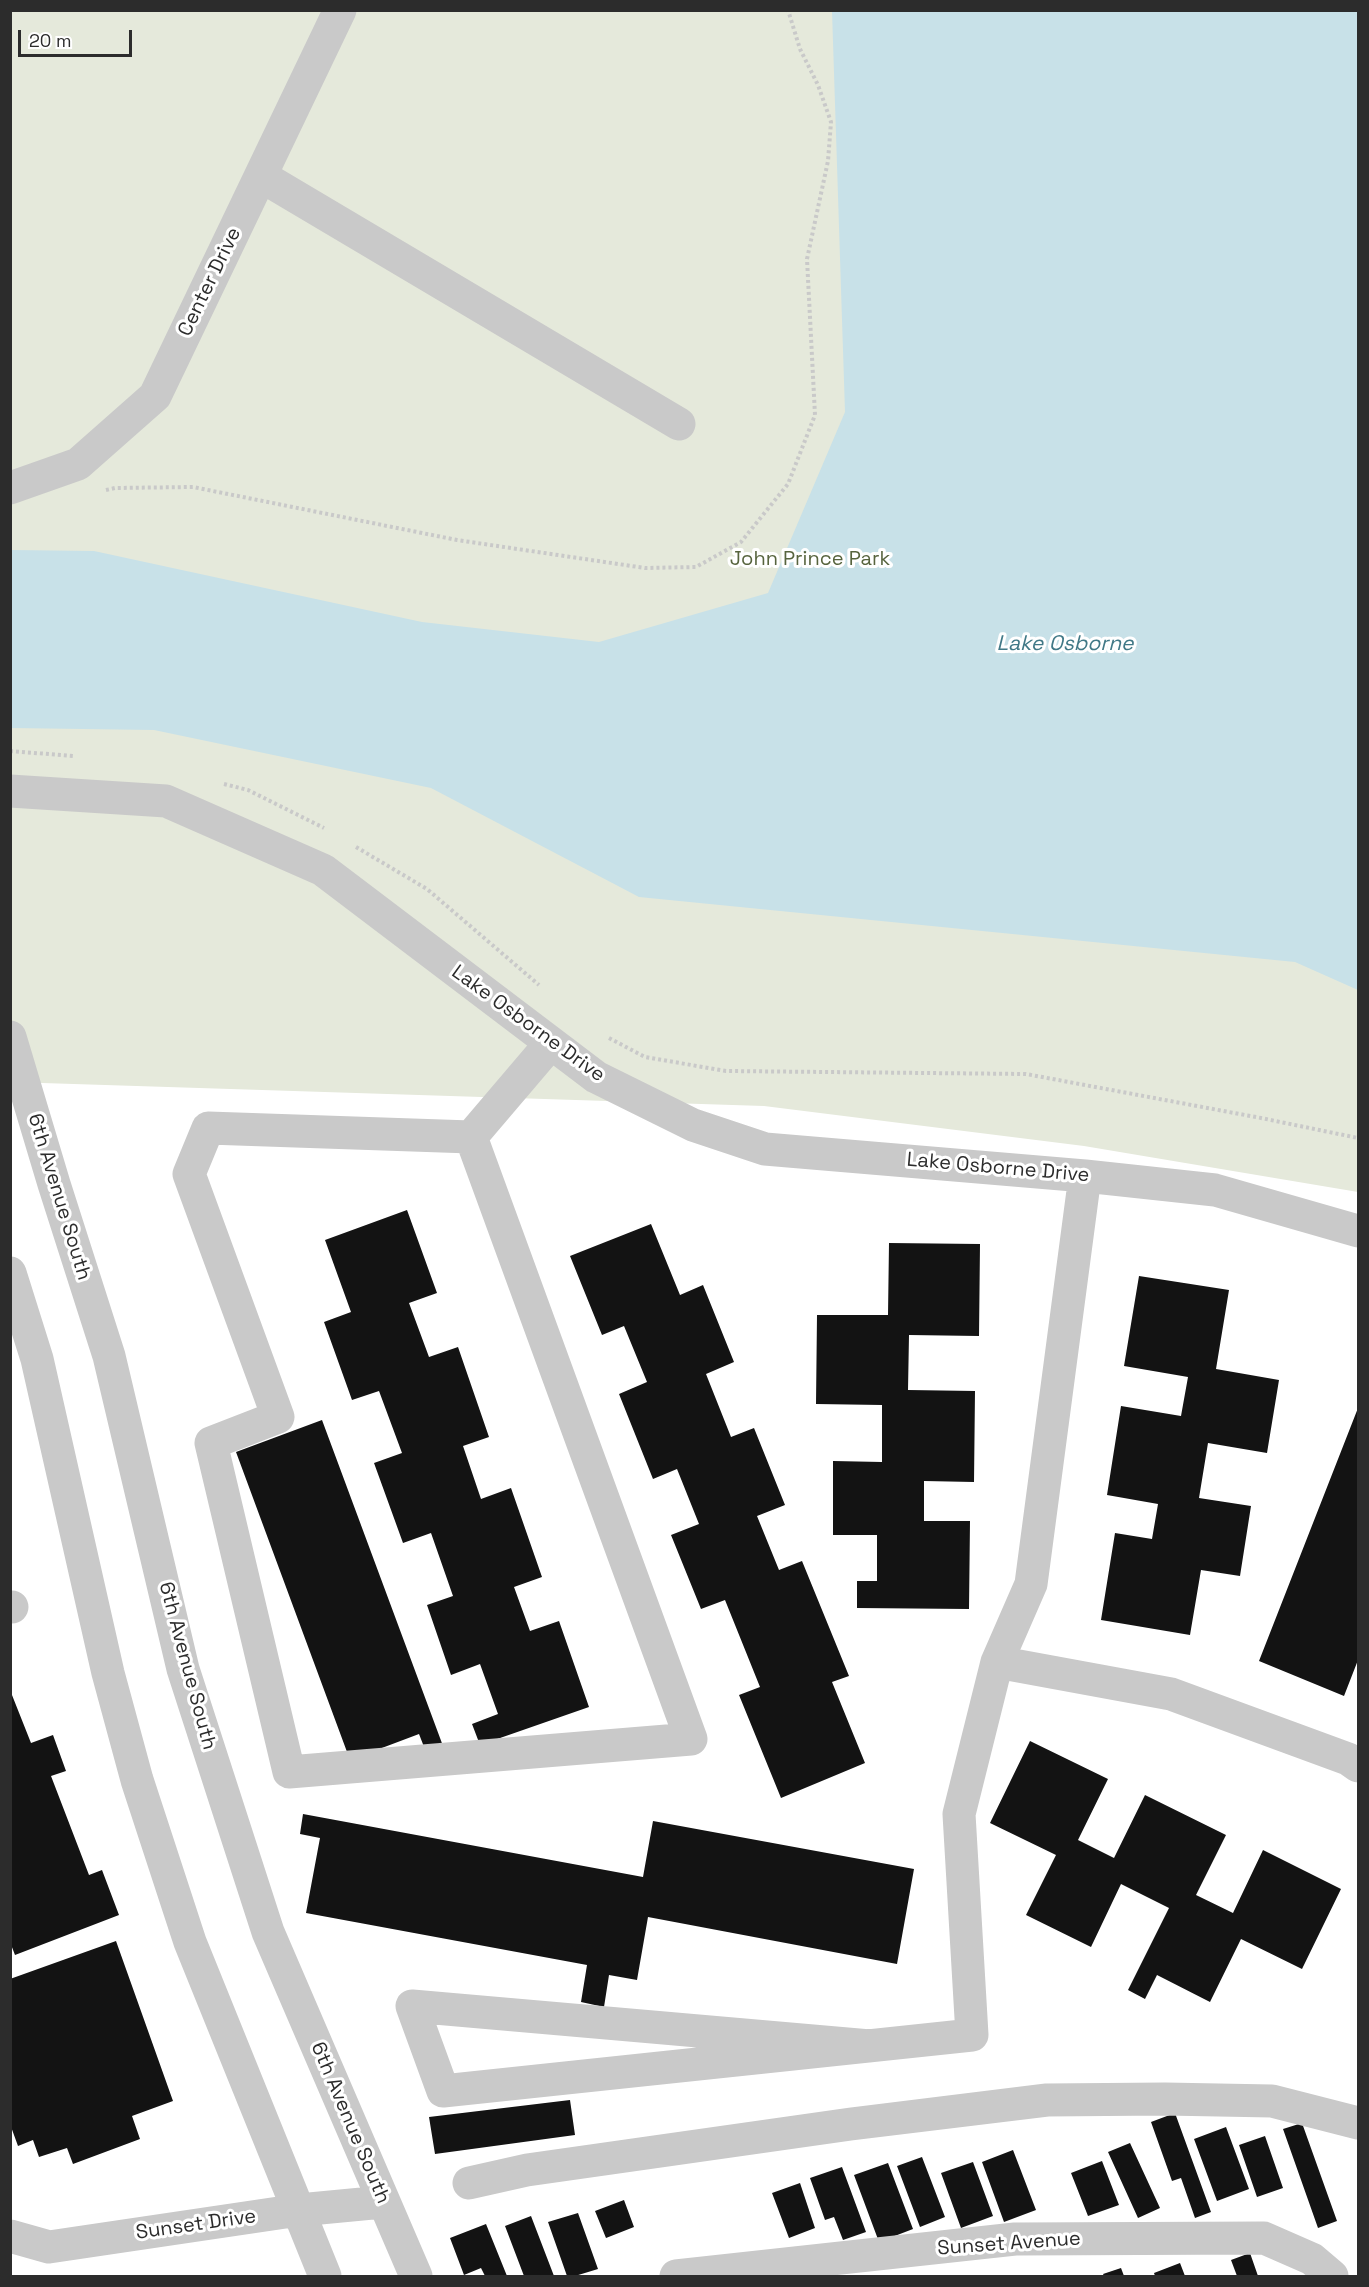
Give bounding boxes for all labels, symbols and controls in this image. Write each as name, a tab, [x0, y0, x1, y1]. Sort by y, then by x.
scale bar	[21, 18, 135, 56]
text: 20 m	[29, 29, 72, 52]
street label: Center Drive	[173, 224, 247, 340]
park label: John Prince Park	[730, 548, 890, 572]
water label: Lake Osborne	[997, 631, 1133, 657]
street label: Lake Osborne Drive	[447, 960, 609, 1088]
street label: 6th Avenue South	[22, 1111, 96, 1283]
street label: Lake Osborne Drive	[906, 1148, 1090, 1188]
street label: 6th Avenue South	[153, 1579, 221, 1753]
street label: 6th Avenue South	[305, 2039, 395, 2207]
street label: Sunset Drive	[134, 2205, 258, 2245]
street label: Sunset Avenue	[936, 2227, 1082, 2261]

